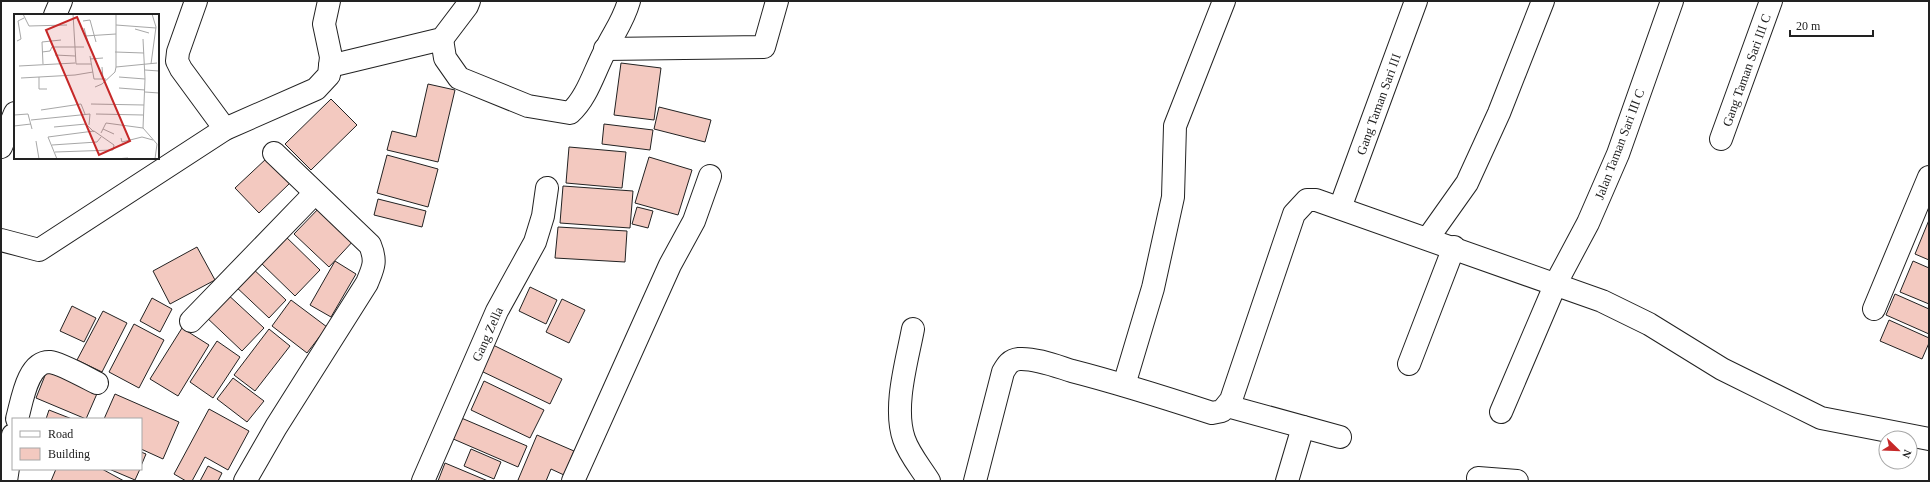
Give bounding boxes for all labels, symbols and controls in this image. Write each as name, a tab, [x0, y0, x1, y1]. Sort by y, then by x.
street label: Gang Taman Sari III C	[1719, 12, 1774, 129]
scale bar	[1790, 12, 1873, 38]
inset map	[14, 14, 159, 159]
text: 20 m	[1796, 19, 1821, 33]
street label: Gang Taman Sari III	[1353, 51, 1404, 157]
street label: Jalan Taman Sari III C	[1591, 87, 1647, 202]
street label: Gang Zella	[469, 304, 506, 364]
legend	[12, 418, 142, 470]
text: Road	[48, 427, 73, 441]
north arrow	[1878, 430, 1918, 470]
text: Building	[48, 447, 90, 461]
text: N	[1900, 448, 1914, 460]

